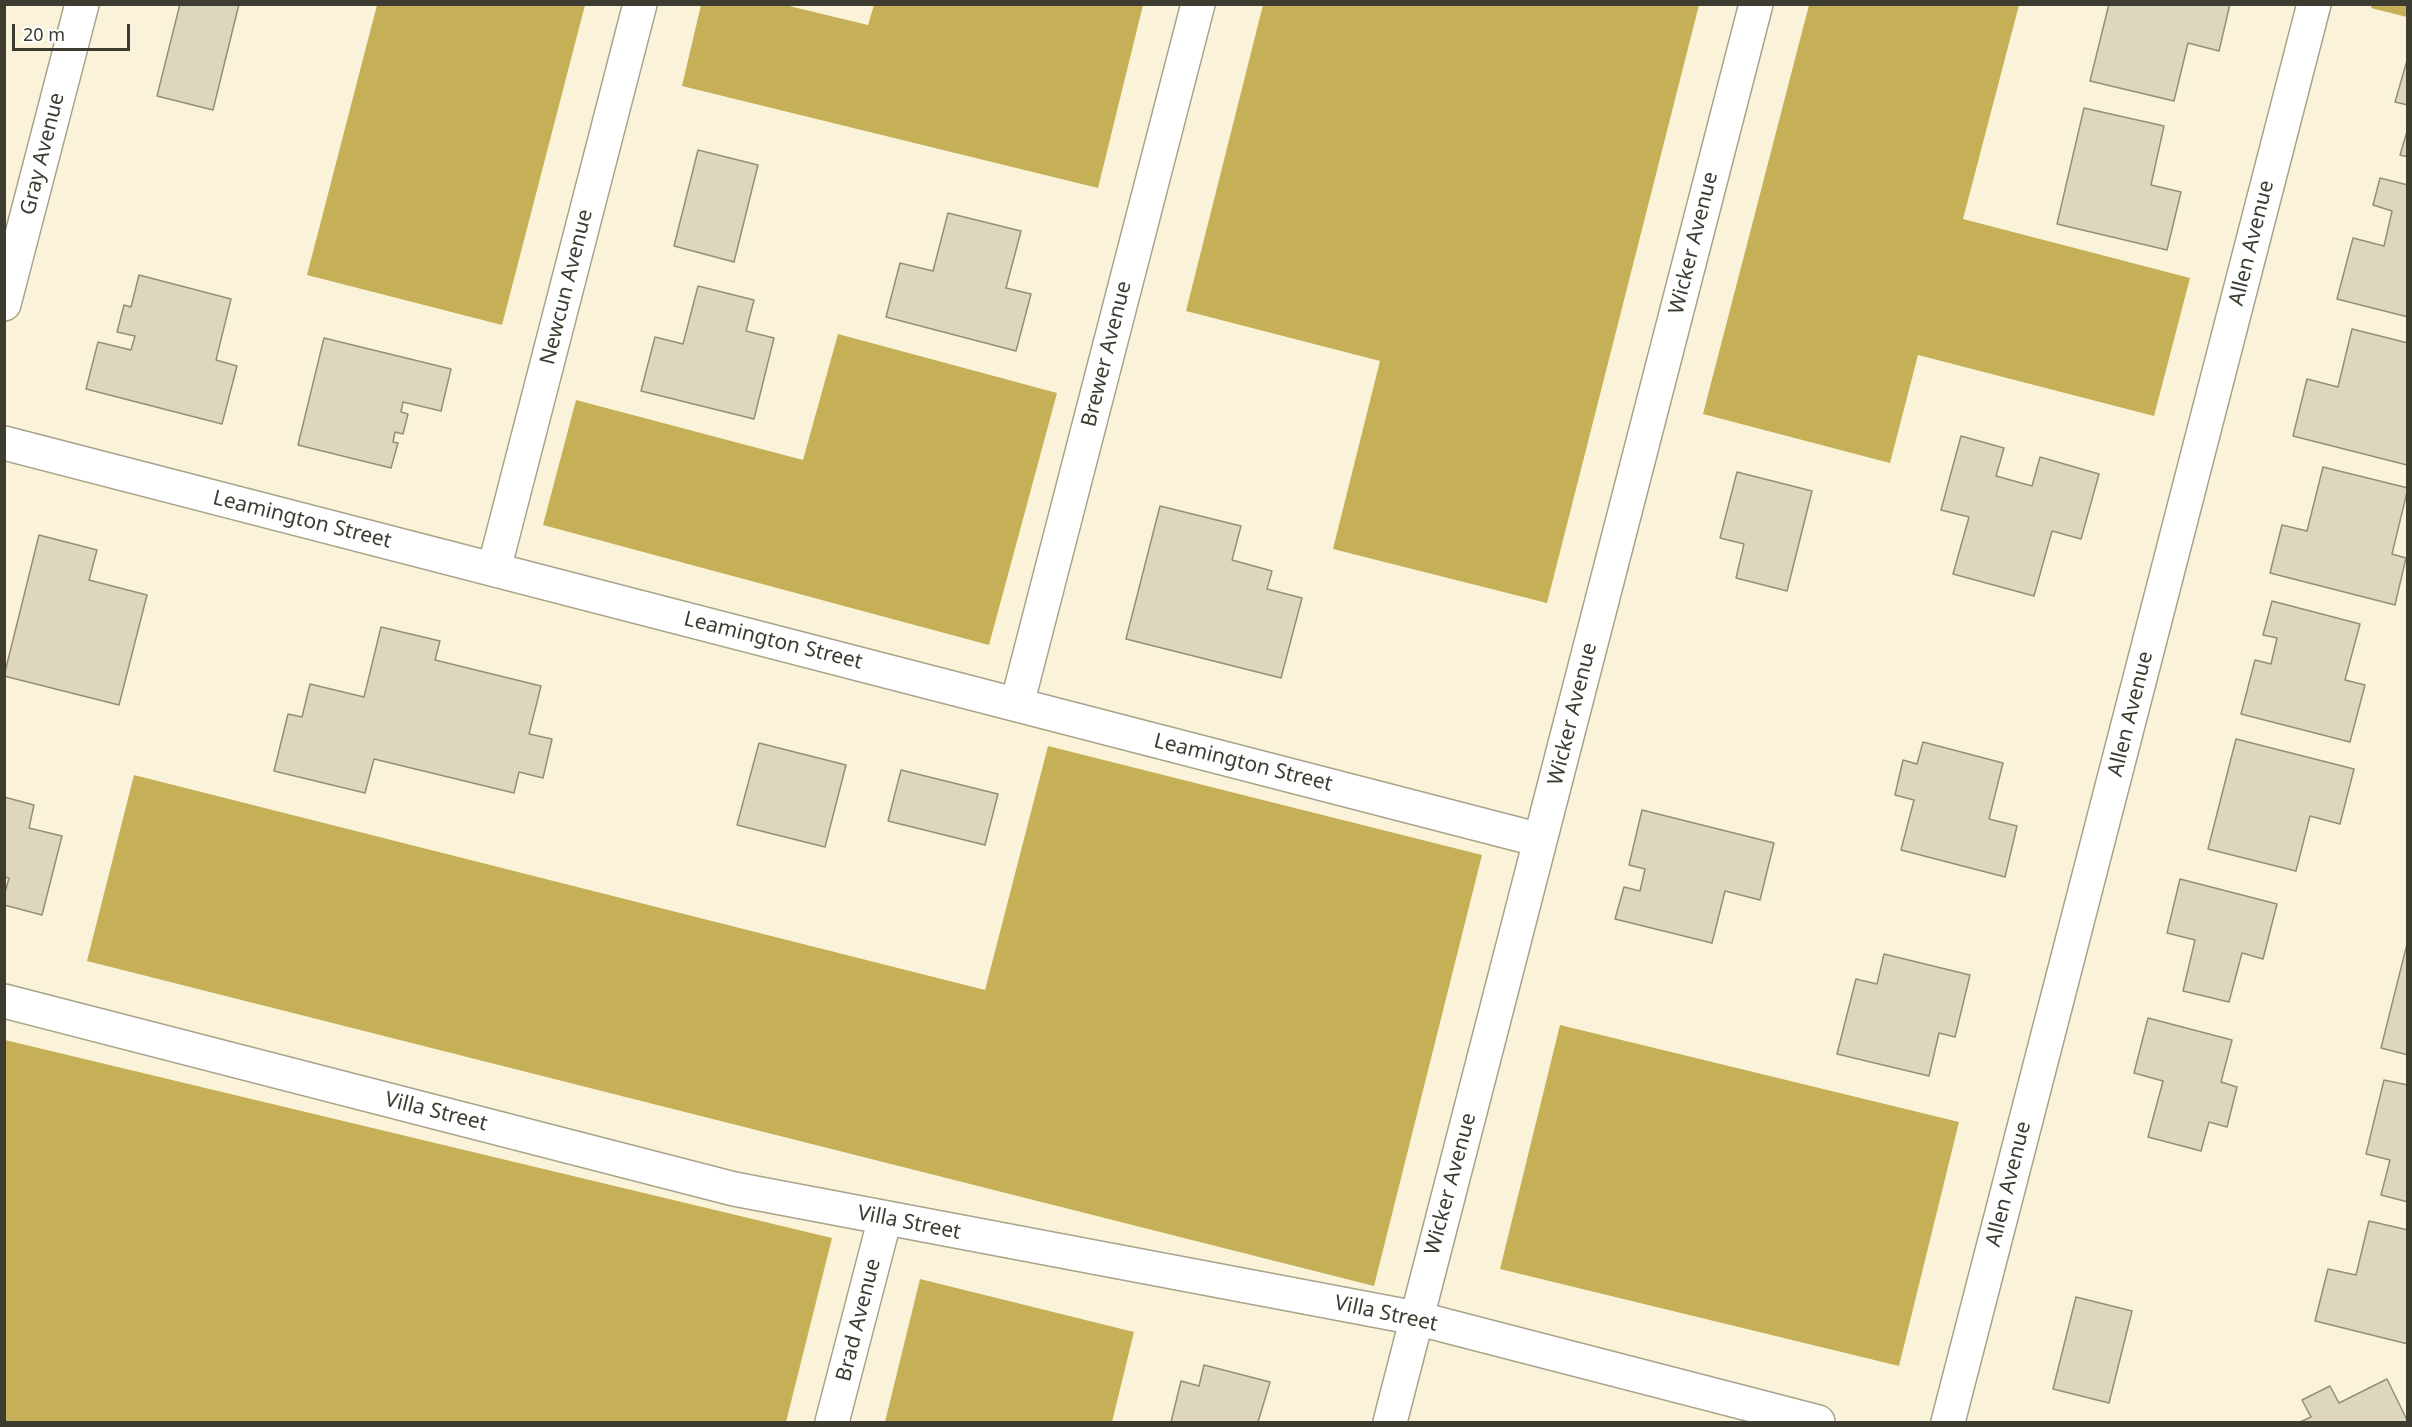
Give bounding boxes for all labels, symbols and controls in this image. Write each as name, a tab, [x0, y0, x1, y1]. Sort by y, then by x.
scale bar	[15, 12, 134, 50]
text: 20 m	[23, 22, 65, 46]
street label: Gray Avenue	[16, 90, 70, 218]
street label: Wicker Avenue	[1664, 169, 1724, 317]
street label: Allen Avenue	[2224, 178, 2280, 308]
street label: Newcun Avenue	[536, 207, 598, 367]
street label: Brewer Avenue	[1077, 278, 1137, 430]
street label: Leamington Street	[210, 486, 394, 554]
street label: Leamington Street	[681, 607, 865, 675]
street label: Wicker Avenue	[1543, 640, 1603, 788]
street label: Allen Avenue	[2103, 649, 2159, 779]
street label: Leamington Street	[1151, 729, 1335, 797]
street label: Villa Street	[382, 1087, 490, 1137]
street label: Wicker Avenue	[1420, 1110, 1482, 1258]
street label: Allen Avenue	[1981, 1119, 2037, 1249]
street label: Villa Street	[855, 1201, 963, 1245]
street label: Brad Avenue	[832, 1256, 886, 1384]
street label: Villa Street	[1332, 1291, 1440, 1337]

